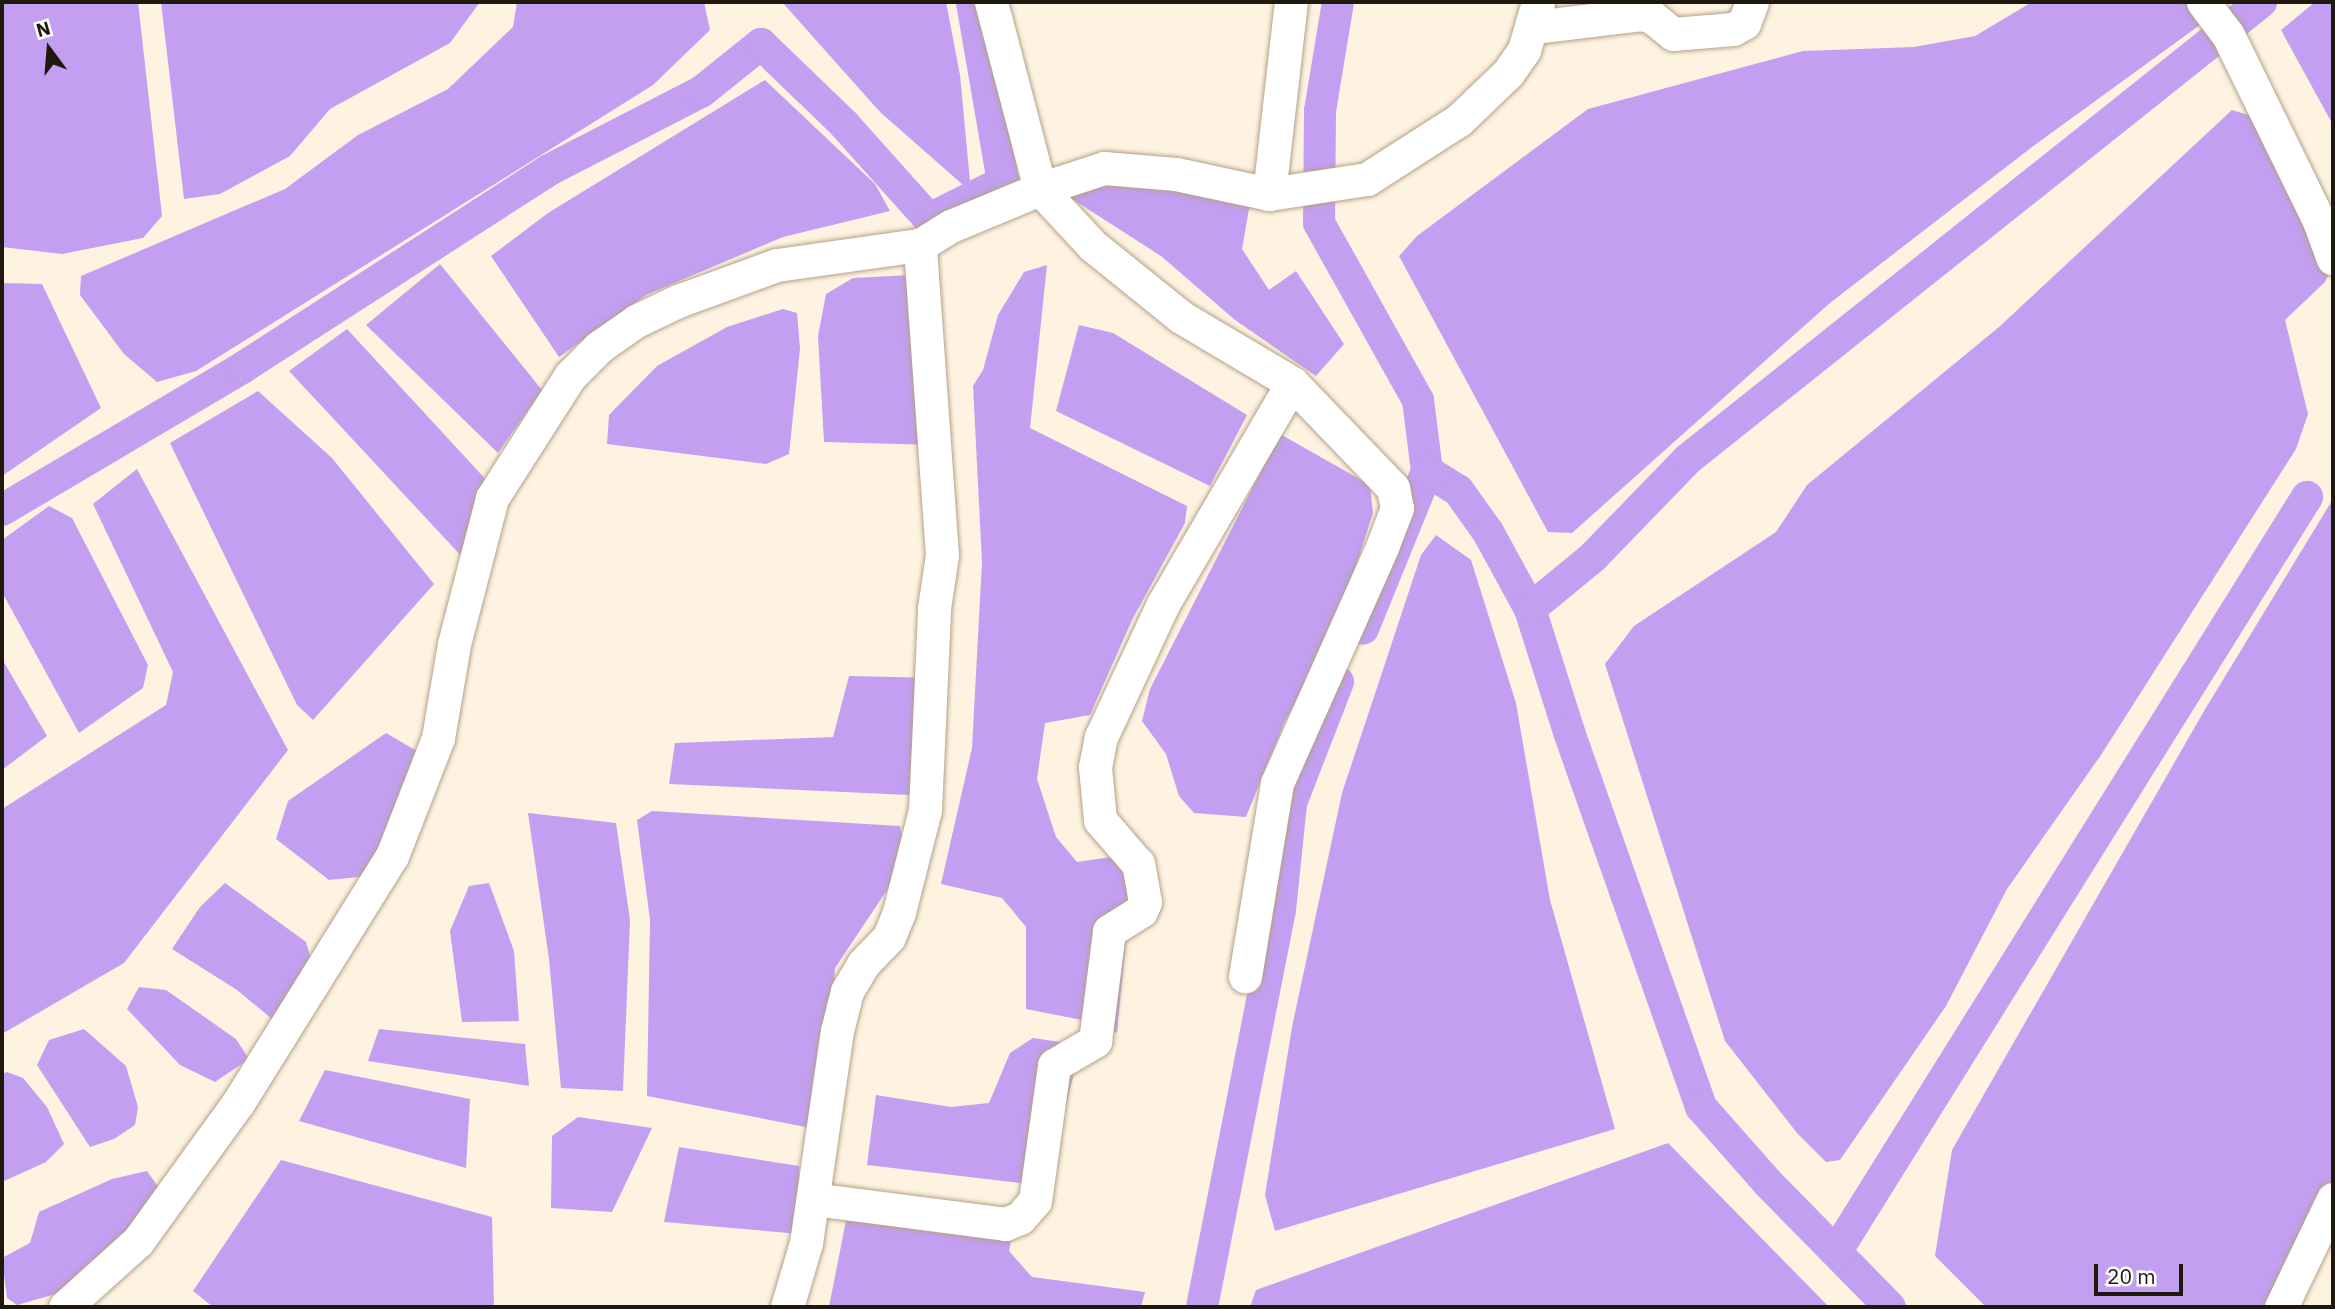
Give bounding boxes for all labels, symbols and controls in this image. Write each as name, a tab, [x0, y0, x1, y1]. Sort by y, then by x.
north arrow	[14, 14, 84, 84]
text: N	[33, 15, 53, 42]
scale bar	[2097, 1250, 2186, 1294]
text: 20 m	[2107, 1262, 2156, 1290]

